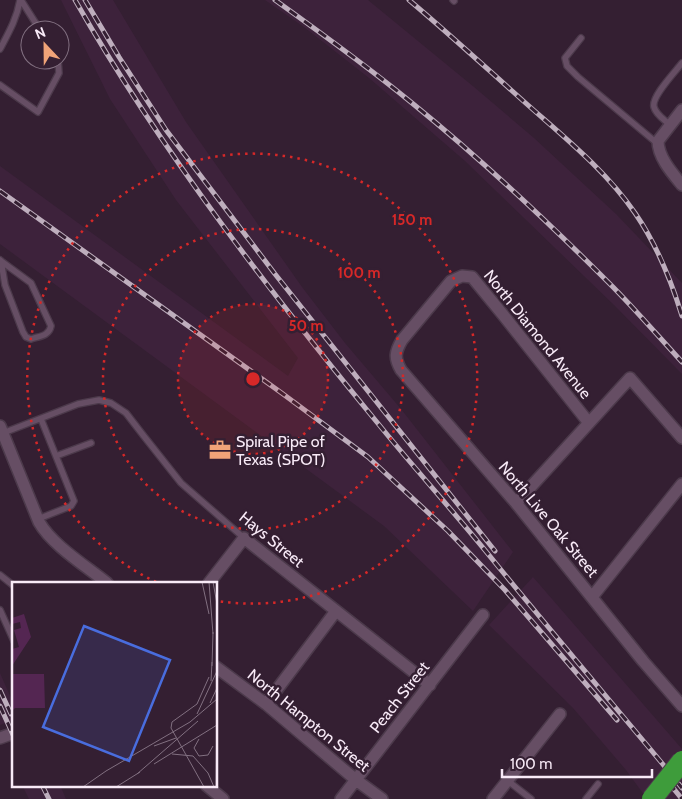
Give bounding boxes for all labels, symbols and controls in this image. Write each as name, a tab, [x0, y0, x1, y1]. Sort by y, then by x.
north arrow	[20, 20, 70, 70]
text: N	[32, 23, 48, 43]
text: 150 m	[392, 211, 432, 229]
text: 100 m	[337, 264, 381, 282]
street label: North Diamond Avenue	[480, 266, 595, 403]
text: 50 m	[288, 317, 324, 335]
centre of rings	[244, 370, 262, 388]
place label: Spiral Pipe of Texas (SPOT)	[236, 432, 326, 469]
office icon: Spiral Pipe of Texas (SPOT)	[207, 437, 233, 463]
street label: North Live Oak Street	[495, 458, 603, 582]
street label: Hays Street	[235, 508, 308, 572]
inset map	[12, 582, 218, 786]
street label: Peach Street	[366, 657, 434, 737]
street label: North Hampton Street	[244, 665, 374, 776]
scale bar	[502, 746, 652, 778]
text: 100 m	[510, 755, 552, 773]

